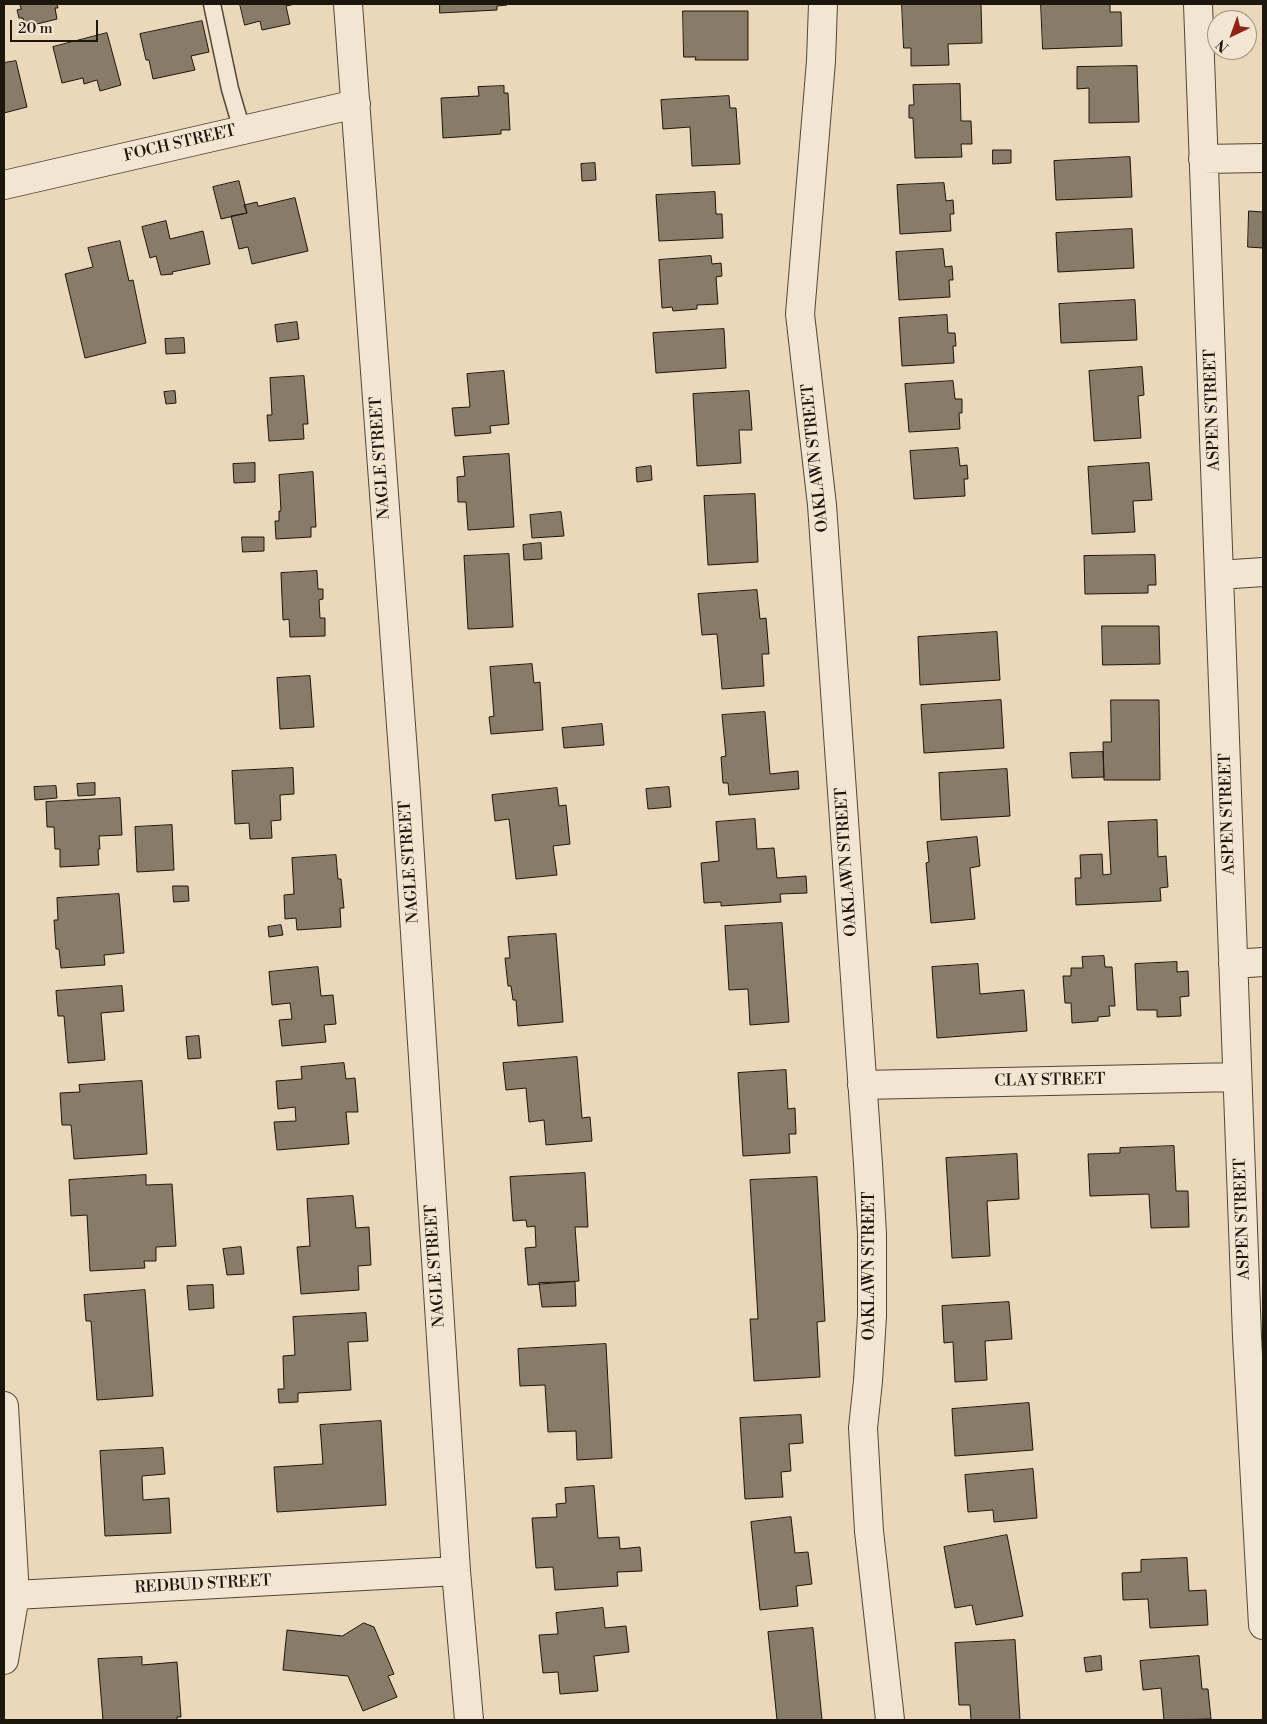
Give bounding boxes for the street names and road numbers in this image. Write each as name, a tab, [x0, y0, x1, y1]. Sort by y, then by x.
street label: FOCH STREET	[122, 122, 238, 166]
street label: ASPEN STREET	[1201, 349, 1225, 471]
street label: OAKLAWN STREET	[799, 383, 833, 533]
street label: NAGLE STREET	[367, 396, 395, 520]
street label: ASPEN STREET	[1216, 753, 1240, 875]
street label: OAKLAWN STREET	[832, 787, 862, 937]
street label: NAGLE STREET	[396, 800, 424, 924]
street label: CLAY STREET	[994, 1070, 1106, 1092]
street label: ASPEN STREET	[1231, 1158, 1255, 1280]
street label: OAKLAWN STREET	[860, 1191, 880, 1341]
street label: NAGLE STREET	[422, 1204, 450, 1328]
street label: REDBUD STREET	[134, 1572, 272, 1598]

